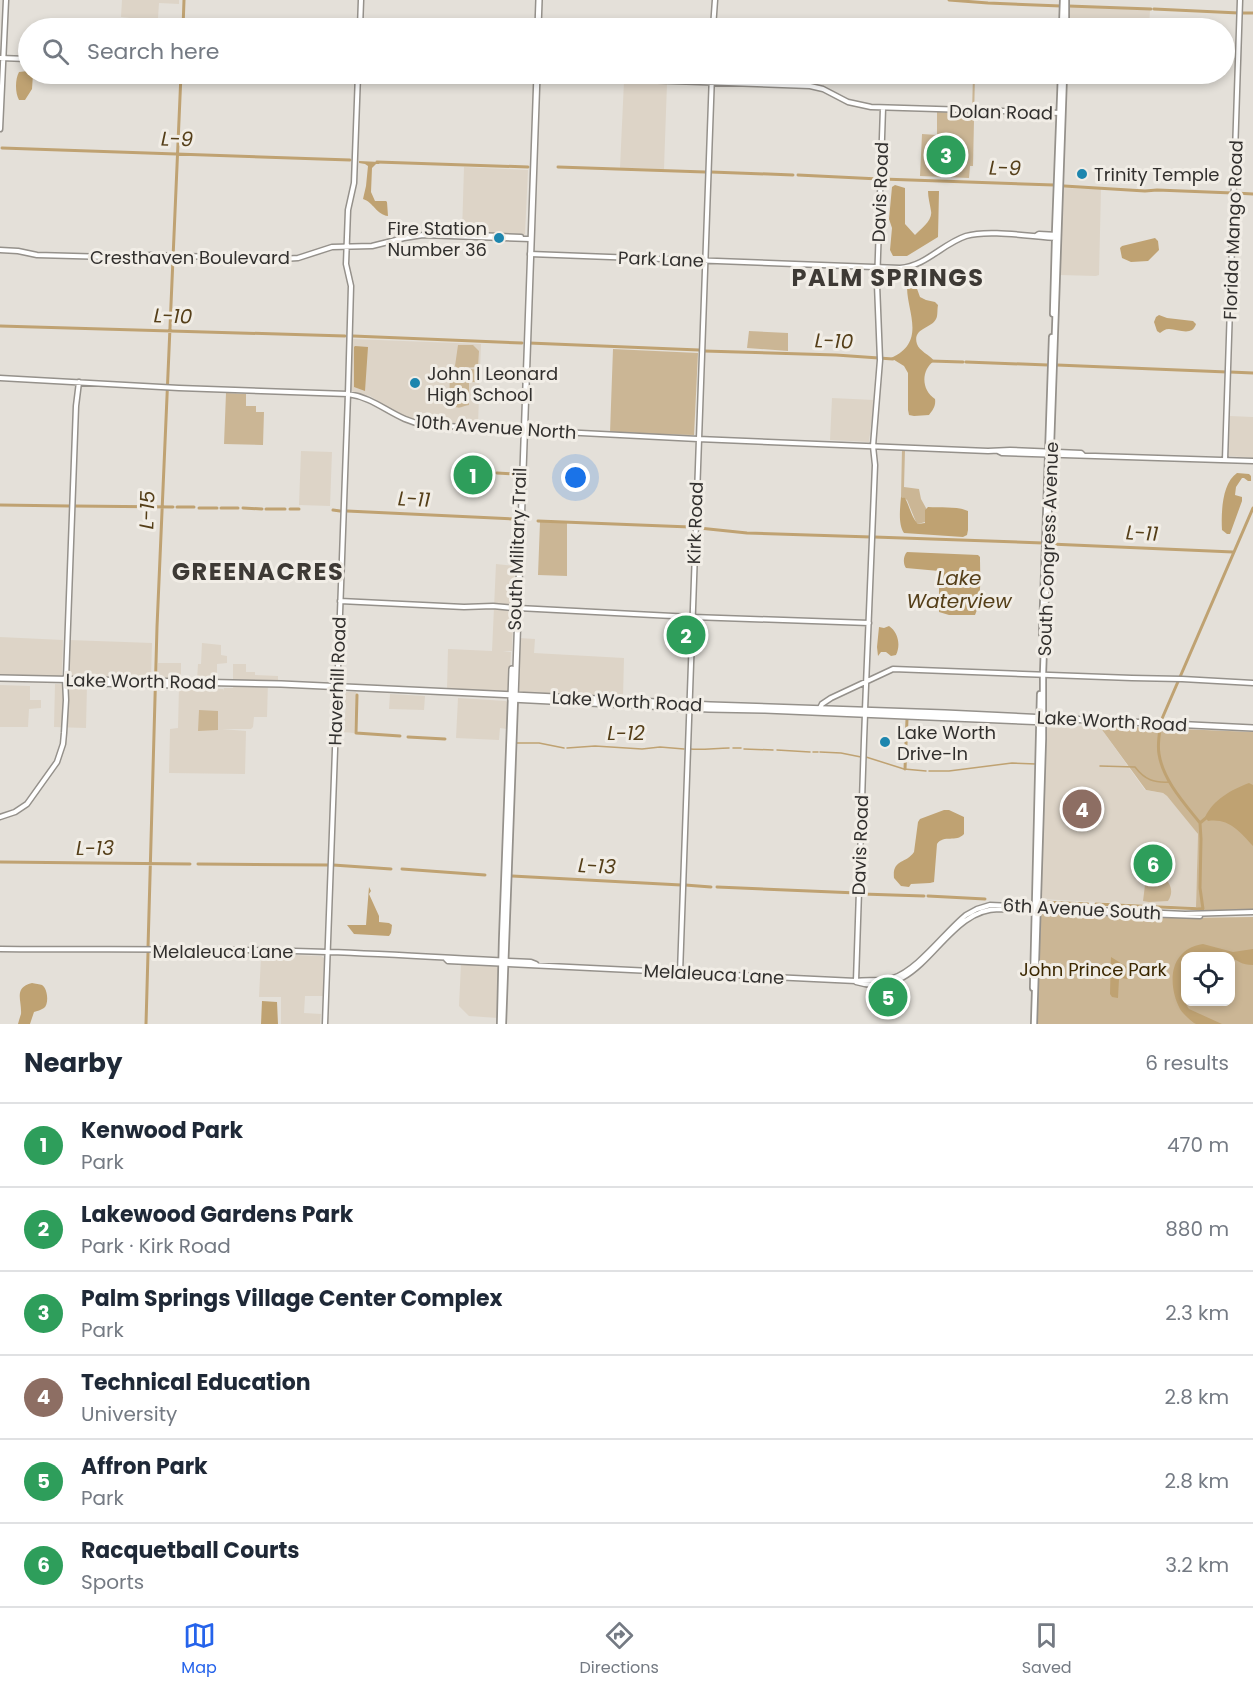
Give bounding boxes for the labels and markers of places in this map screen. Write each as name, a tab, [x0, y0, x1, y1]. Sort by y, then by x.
pin: 3	[926, 132, 966, 178]
place label: Trinity Temple	[1094, 162, 1220, 187]
marker: Trinity Temple	[1075, 167, 1089, 181]
place label: Fire Station Number 36	[387, 216, 487, 262]
marker: Fire Station Number 36	[492, 231, 506, 245]
place label: John I Leonard High School	[427, 361, 558, 407]
marker: John I Leonard High School	[408, 376, 422, 390]
pin: 1	[454, 452, 492, 498]
pin: 2	[666, 612, 706, 658]
place label: Lake Worth Drive-In	[897, 720, 996, 766]
marker: Lake Worth Drive-In	[878, 735, 892, 749]
pin: 4	[1062, 786, 1102, 832]
pin: 6	[1134, 842, 1172, 886]
pin: 5	[868, 974, 908, 1020]

